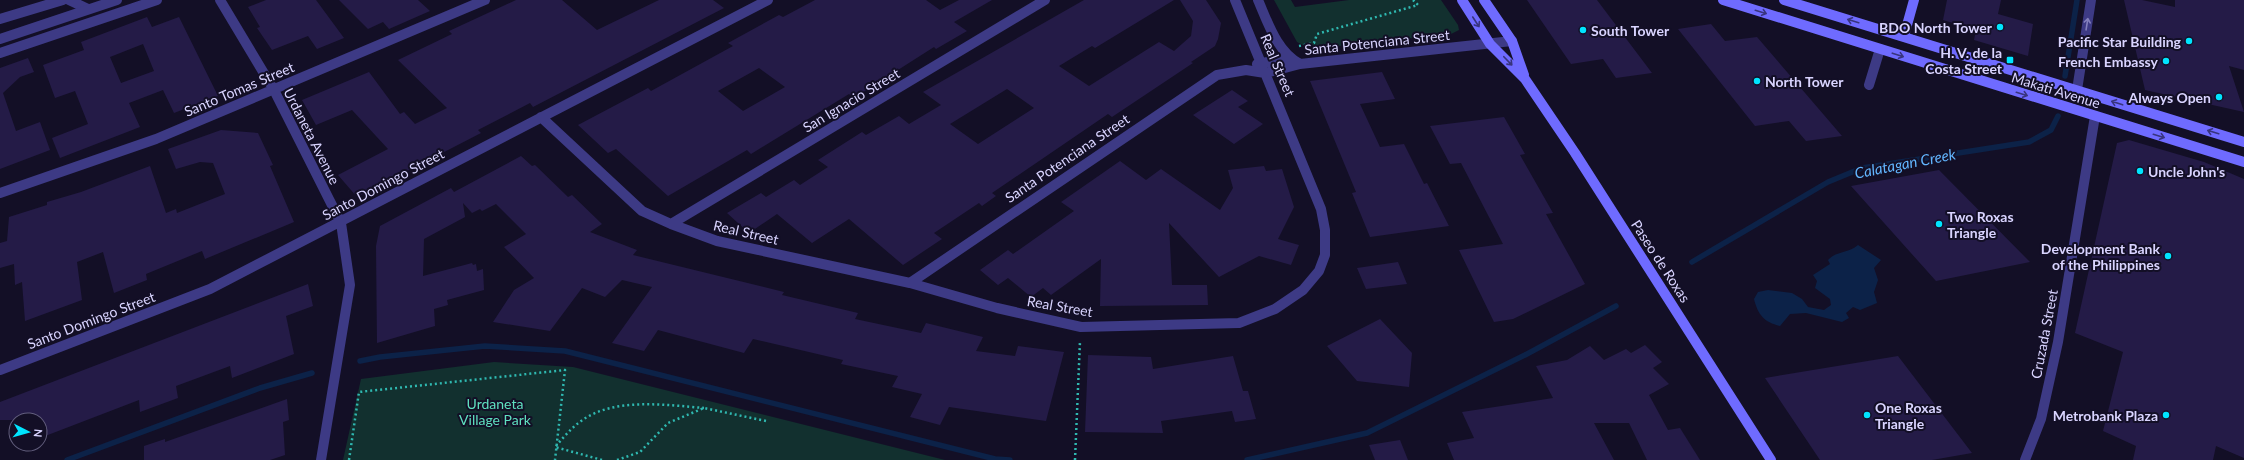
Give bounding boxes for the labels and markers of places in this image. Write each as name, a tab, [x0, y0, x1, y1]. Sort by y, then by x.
place label: BDO North Tower	[1879, 19, 1993, 36]
place label: South Tower	[1591, 22, 1670, 39]
marker: BDO North Tower	[1995, 22, 2005, 32]
marker: South Tower	[1578, 25, 1588, 35]
place label: Pacific Star Building	[2058, 33, 2182, 50]
marker: Pacific Star Building	[2184, 36, 2194, 46]
place label: H. V. de la Costa Street	[1925, 44, 2003, 77]
place label: French Embassy	[2058, 53, 2159, 70]
marker: H. V. de la Costa Street	[2005, 55, 2015, 65]
marker: French Embassy	[2161, 56, 2171, 66]
place label: North Tower	[1765, 73, 1844, 90]
marker: North Tower	[1752, 76, 1762, 86]
place label: Always Open	[2127, 89, 2211, 106]
marker: Always Open	[2214, 92, 2224, 102]
place label: Uncle John's	[2148, 163, 2225, 180]
marker: Uncle John's	[2135, 166, 2145, 176]
place label: Two Roxas Triangle	[1947, 208, 2014, 241]
marker: Two Roxas Triangle	[1934, 219, 1944, 229]
place label: Development Bank of the Philippines	[2041, 240, 2161, 273]
marker: Development Bank of the Philippines	[2163, 251, 2173, 261]
place label: One Roxas Triangle	[1875, 399, 1942, 432]
place label: Metrobank Plaza	[2053, 407, 2158, 424]
marker: One Roxas Triangle	[1862, 410, 1872, 420]
marker: Metrobank Plaza	[2161, 410, 2171, 420]

